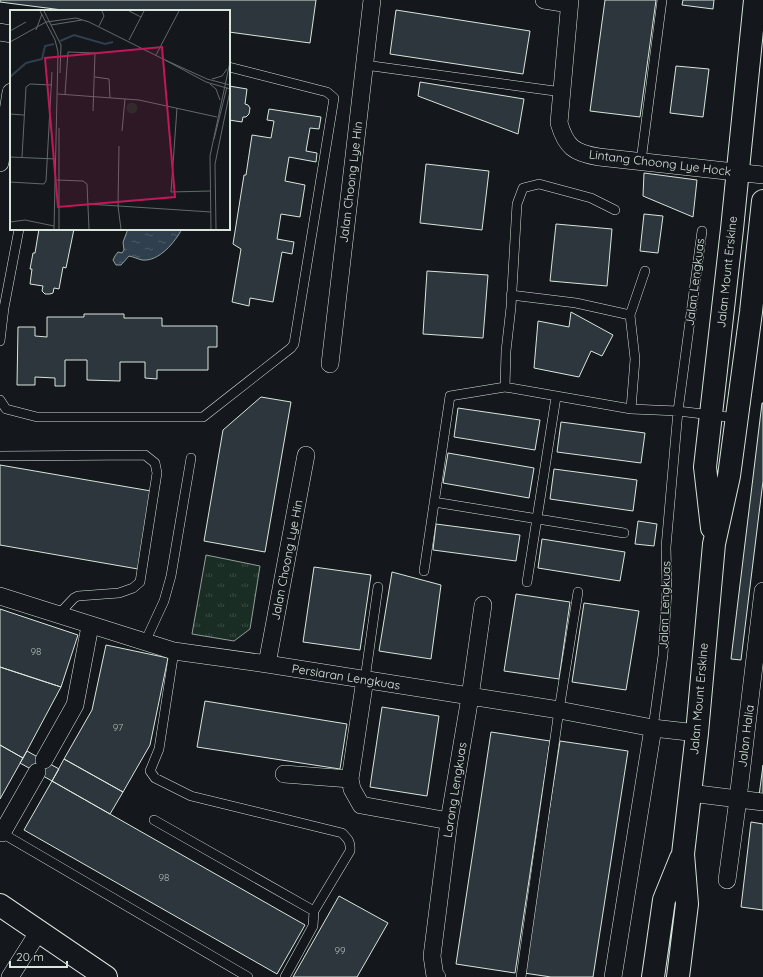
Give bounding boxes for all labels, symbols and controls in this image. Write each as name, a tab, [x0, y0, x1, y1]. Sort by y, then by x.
inset map	[10, 10, 230, 230]
street label: Jalan Choong Lye Hin	[336, 120, 365, 244]
street label: Lintang Choong Lye Hock	[588, 146, 732, 179]
street label: Jalan Mount Erskine	[713, 215, 740, 329]
street label: Jalan Lengkuas	[682, 237, 707, 327]
street label: Jalan Choong Lye Hin	[267, 498, 306, 621]
street label: Jalan Lengkuas	[655, 560, 674, 649]
street label: Jalan Mount Erskine	[686, 642, 711, 756]
house number: 98	[31, 645, 41, 658]
street label: Persiaran Lengkuas	[291, 661, 402, 693]
street label: Jalan Halia	[734, 704, 757, 768]
house number: 97	[113, 721, 123, 734]
street label: Lorong Lengkuas	[440, 741, 470, 839]
house number: 98	[159, 871, 169, 884]
scale bar	[10, 943, 67, 969]
house number: 99	[334, 944, 346, 957]
text: 20 m	[16, 949, 44, 964]

